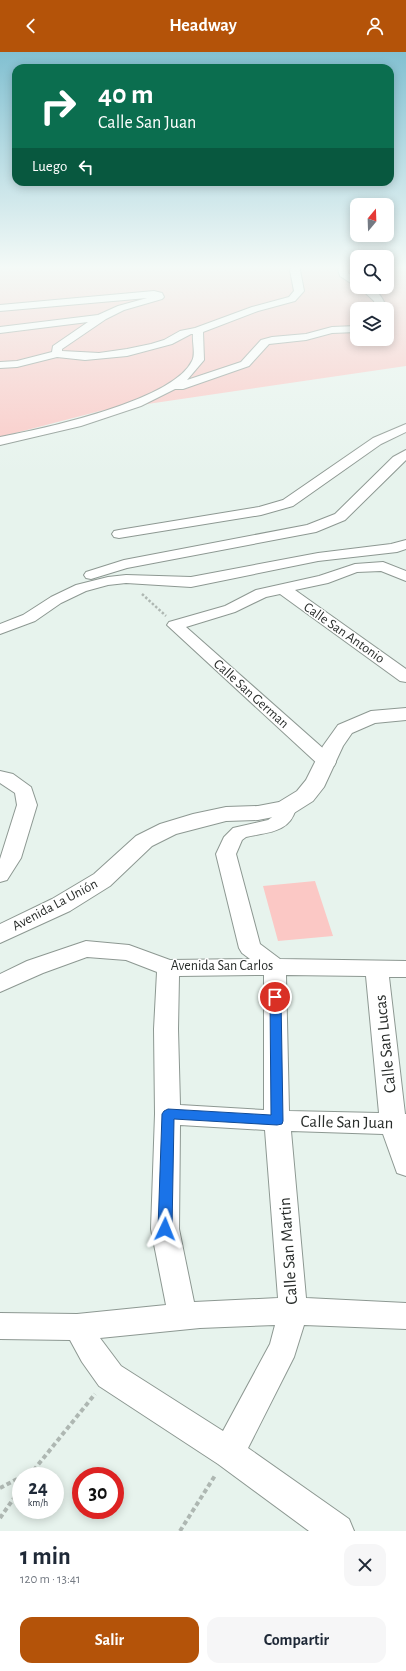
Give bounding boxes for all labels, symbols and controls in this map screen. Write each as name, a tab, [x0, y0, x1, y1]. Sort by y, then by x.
icon: back	[20, 15, 42, 37]
icon: person	[364, 15, 386, 37]
text: Headway	[169, 17, 237, 35]
icon: right	[32, 80, 84, 132]
text: 40 m	[98, 81, 154, 109]
text: Calle San Juan	[98, 114, 196, 132]
icon: left	[75, 156, 97, 178]
text: Luego	[32, 159, 67, 174]
north arrow	[350, 198, 394, 242]
map controls	[350, 198, 394, 346]
button: search	[350, 250, 394, 294]
button: layers	[350, 302, 394, 346]
street label: Calle San Antonio	[301, 600, 387, 666]
street label: Calle San German	[211, 657, 291, 731]
street label: Avenida La Unión	[10, 877, 100, 933]
street label: Avenida San Carlos	[171, 959, 273, 973]
pin	[258, 980, 292, 1014]
icon: arrive	[264, 986, 286, 1008]
street label: Calle San Lucas	[371, 994, 399, 1094]
street label: Calle San Juan	[300, 1113, 394, 1131]
street label: Calle San Martin	[276, 1197, 300, 1305]
position arrow	[144, 1208, 186, 1250]
speed limit sign: 30	[72, 1467, 124, 1519]
text: 24	[28, 1478, 48, 1498]
text: km/h	[28, 1498, 48, 1508]
button: close	[344, 1544, 386, 1586]
text: 1 min	[20, 1545, 71, 1569]
text: 120 m · 13:41	[20, 1573, 81, 1586]
button: Salir	[20, 1617, 199, 1663]
button: Compartir	[207, 1617, 386, 1663]

